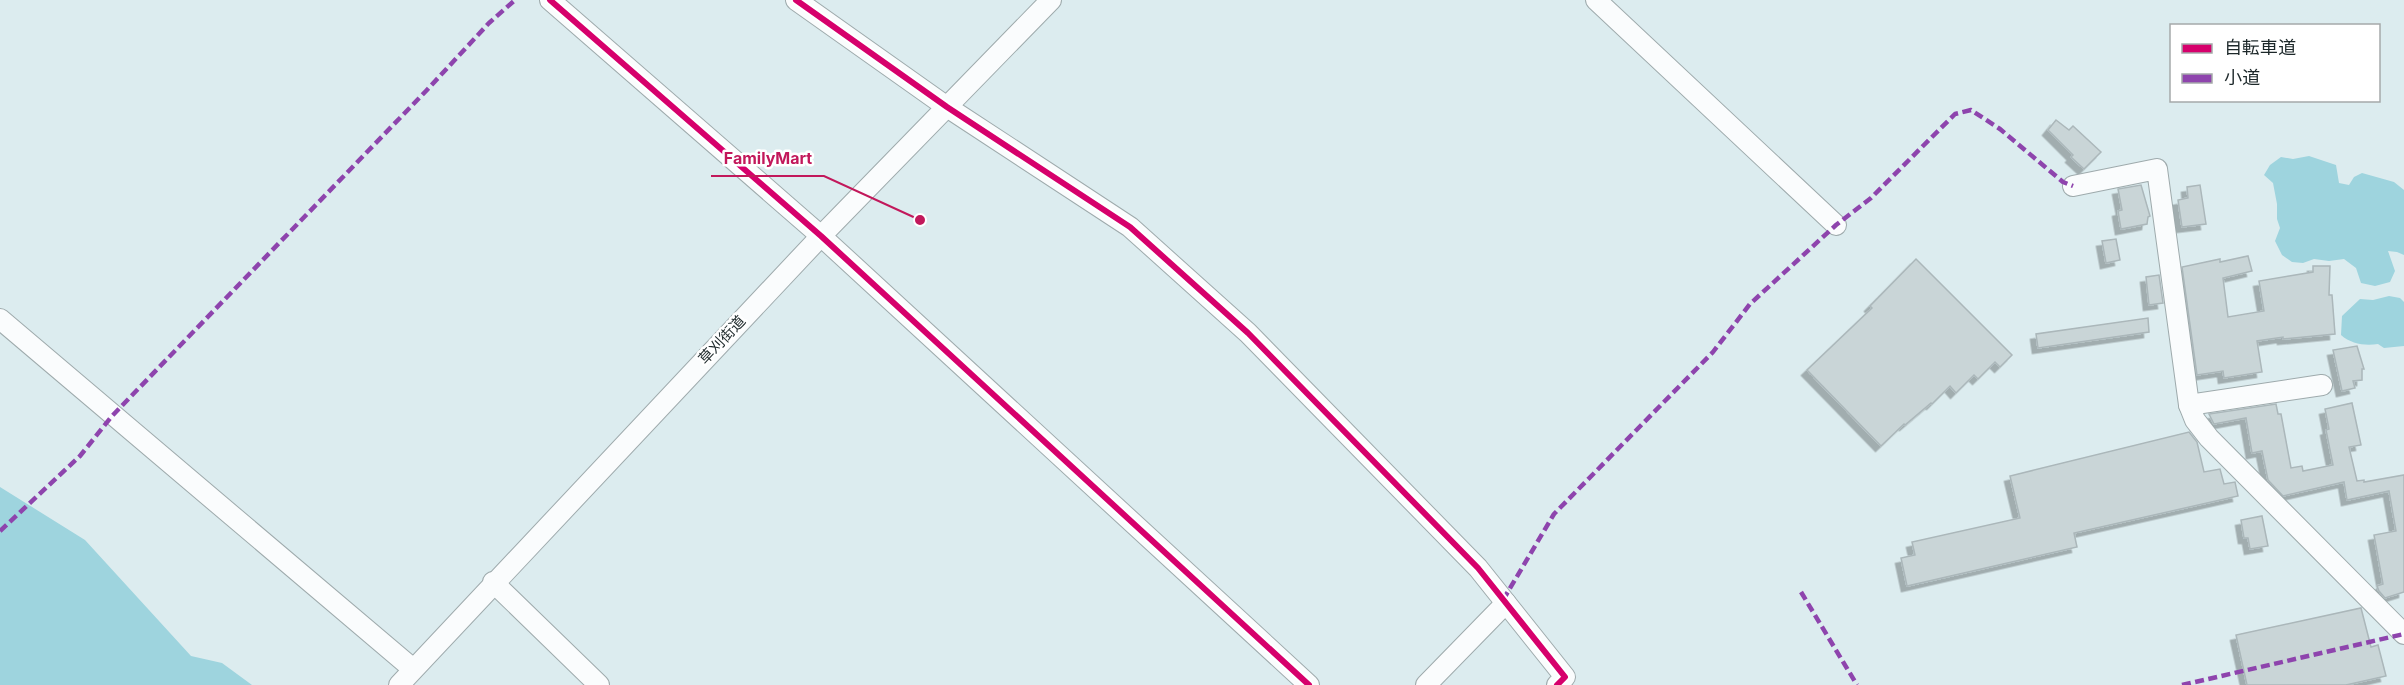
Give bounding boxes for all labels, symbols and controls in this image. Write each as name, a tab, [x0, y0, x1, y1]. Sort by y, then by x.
legend	[2170, 24, 2380, 102]
text: 自転車道	[2224, 37, 2296, 58]
text: 小道	[2224, 67, 2260, 88]
callout: FamilyMart	[711, 142, 824, 176]
text: FamilyMart	[724, 148, 812, 168]
street label: 草刈街道	[694, 311, 749, 368]

